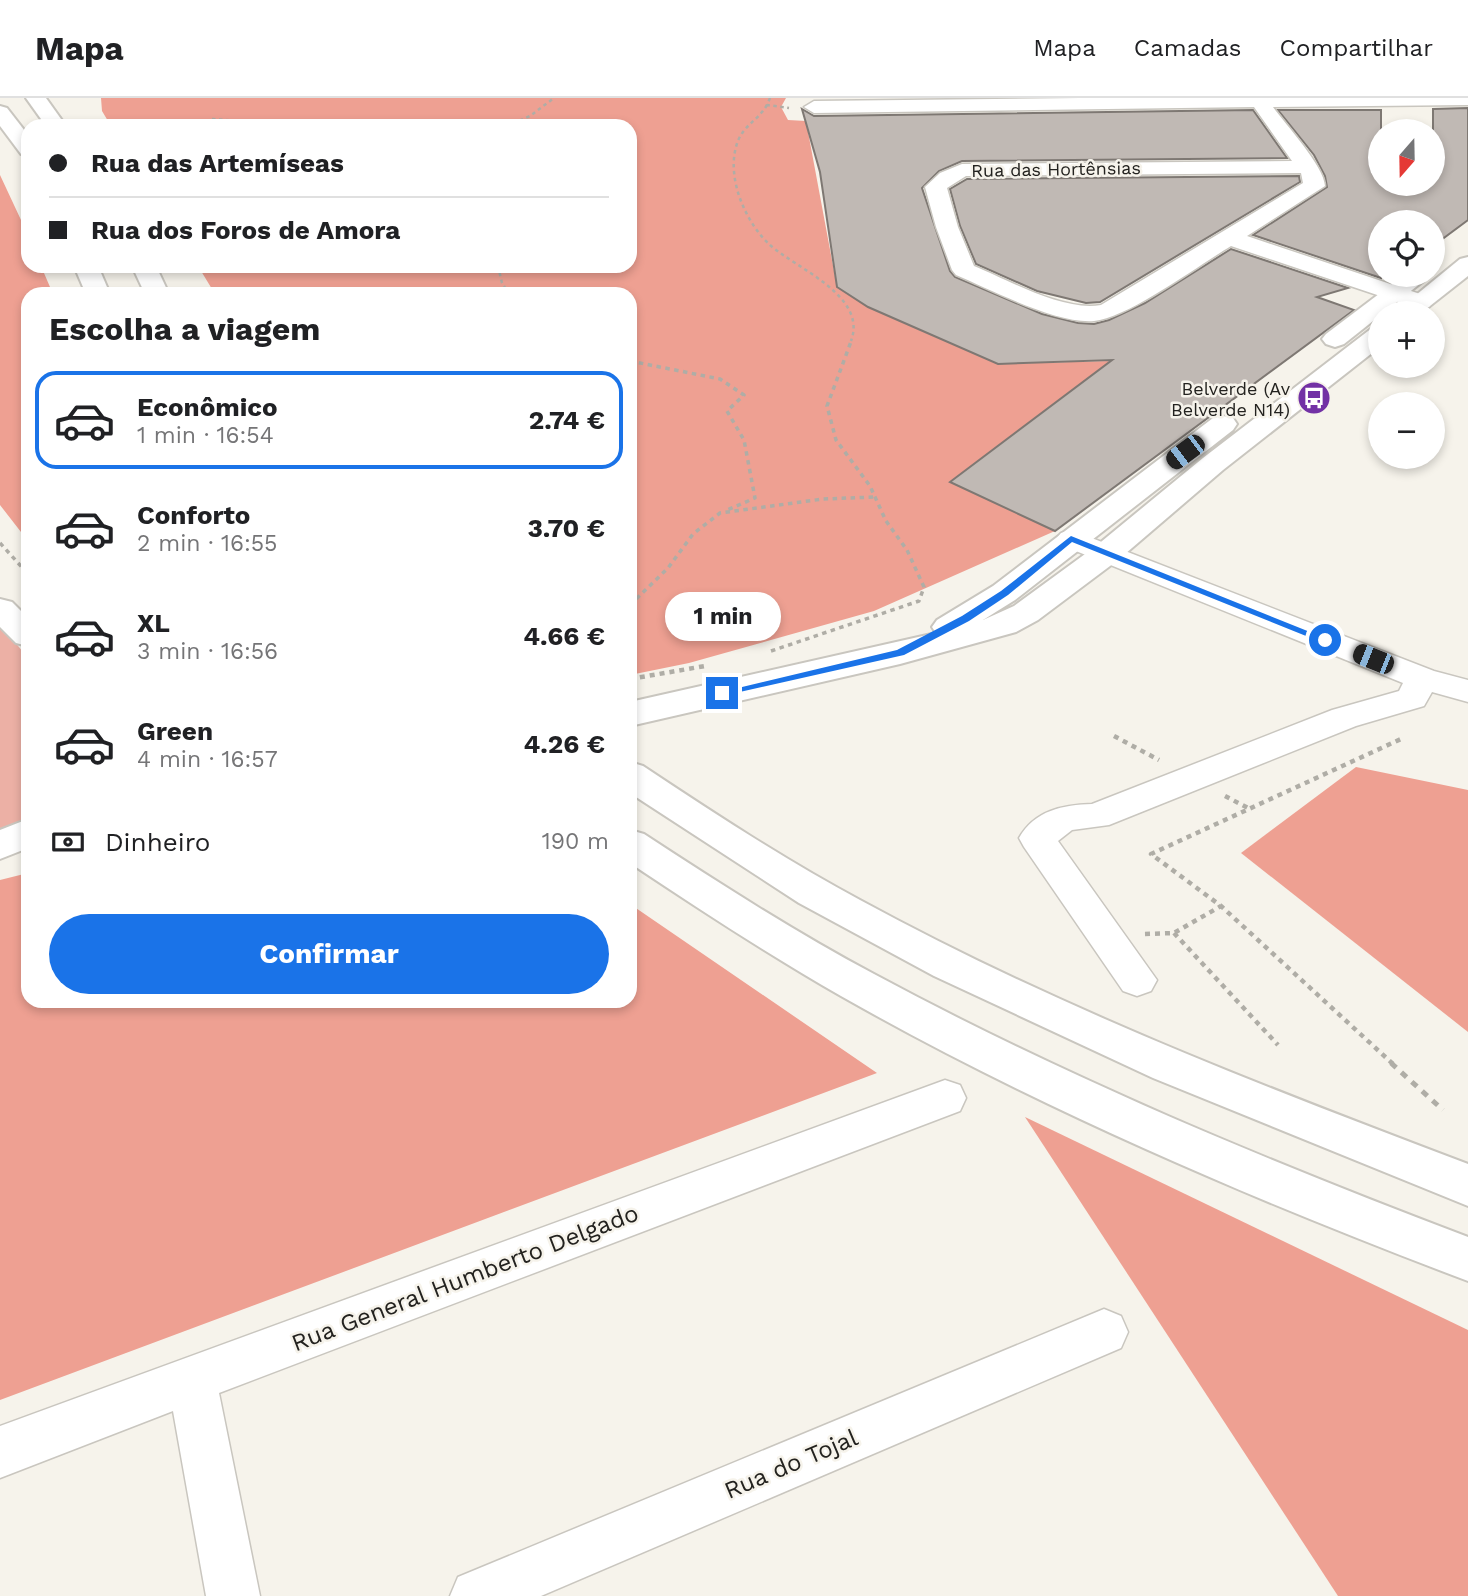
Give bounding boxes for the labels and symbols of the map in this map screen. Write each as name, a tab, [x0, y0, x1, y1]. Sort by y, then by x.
north arrow	[1368, 119, 1446, 196]
street label: Rua das Hortênsias	[971, 157, 1141, 181]
place label: Belverde (Av Belverde N14)	[1171, 378, 1291, 420]
bus stop icon: Belverde (Av Belverde N14)	[1295, 379, 1333, 417]
car	[1162, 431, 1209, 473]
callout: 1 min	[664, 592, 780, 640]
route start	[1309, 624, 1341, 656]
car	[1350, 641, 1397, 677]
route end	[706, 677, 738, 709]
street label: Rua General Humberto Delgado	[288, 1199, 642, 1357]
street label: Rua do Tojal	[720, 1423, 863, 1505]

